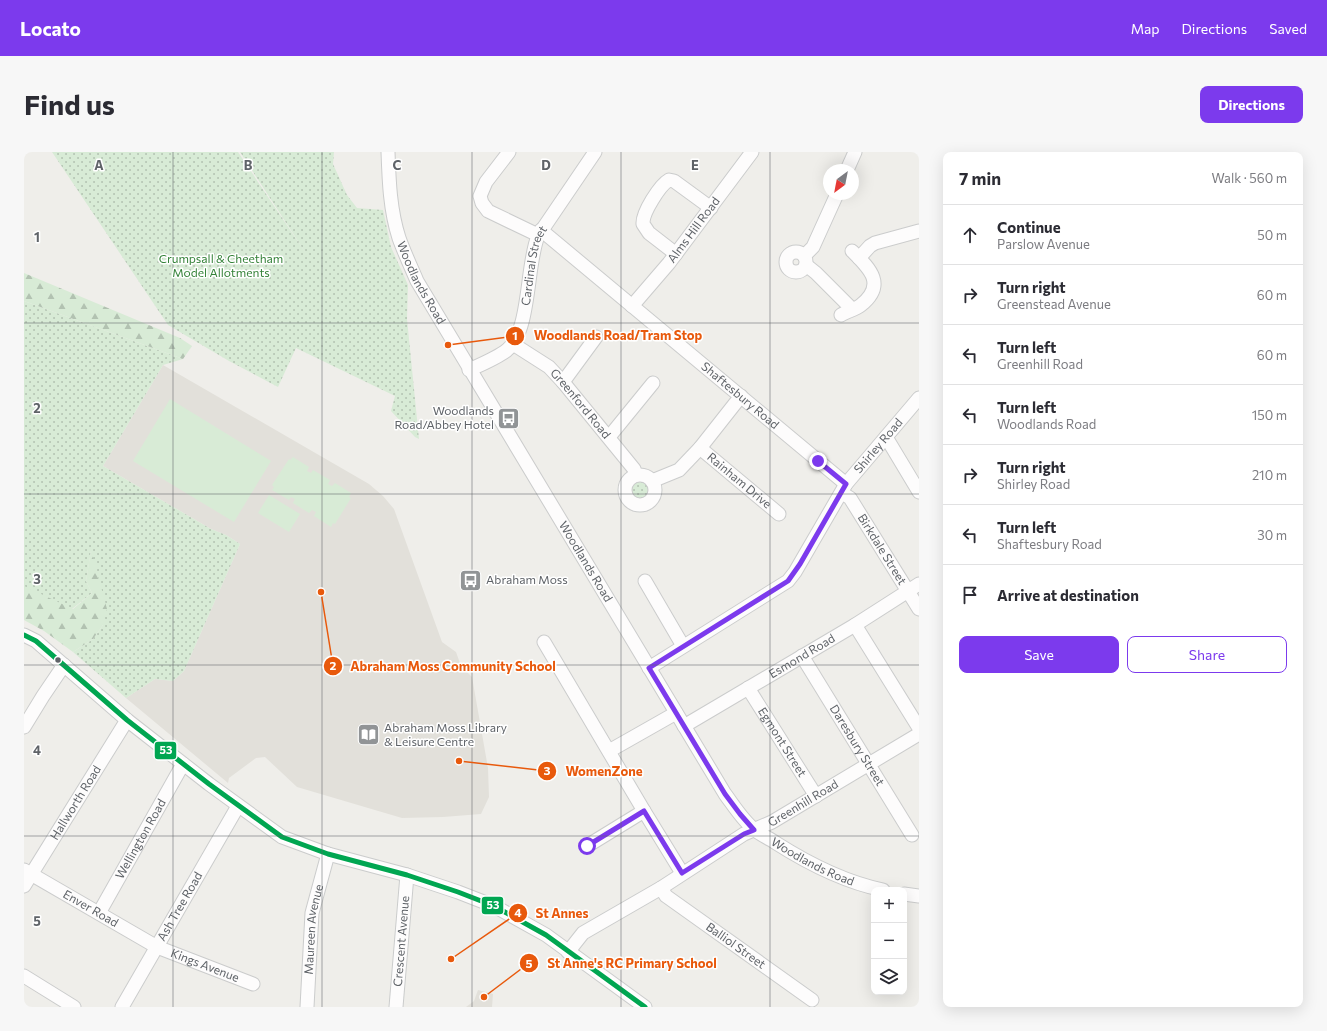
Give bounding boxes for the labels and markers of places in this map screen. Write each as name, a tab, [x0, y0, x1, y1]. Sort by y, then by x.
callout: Woodlands Road/Tram Stop	[505, 323, 710, 348]
place label: Woodlands Road/Abbey Hotel	[394, 403, 494, 431]
bus stop icon: Woodlands Road/Abbey Hotel	[496, 405, 522, 431]
bus stop icon: Abraham Moss	[458, 567, 484, 593]
place label: Abraham Moss	[486, 572, 568, 586]
callout: Abraham Moss Community School	[323, 654, 564, 679]
unlabelled marker	[53, 655, 63, 665]
place label: Abraham Moss Library & Leisure Centre	[384, 720, 507, 748]
library icon: Abraham Moss Library & Leisure Centre	[355, 722, 381, 748]
callout: WomenZone	[537, 759, 651, 784]
callout: St Annes	[508, 900, 597, 925]
callout: St Anne's RC Primary School	[519, 951, 725, 976]

